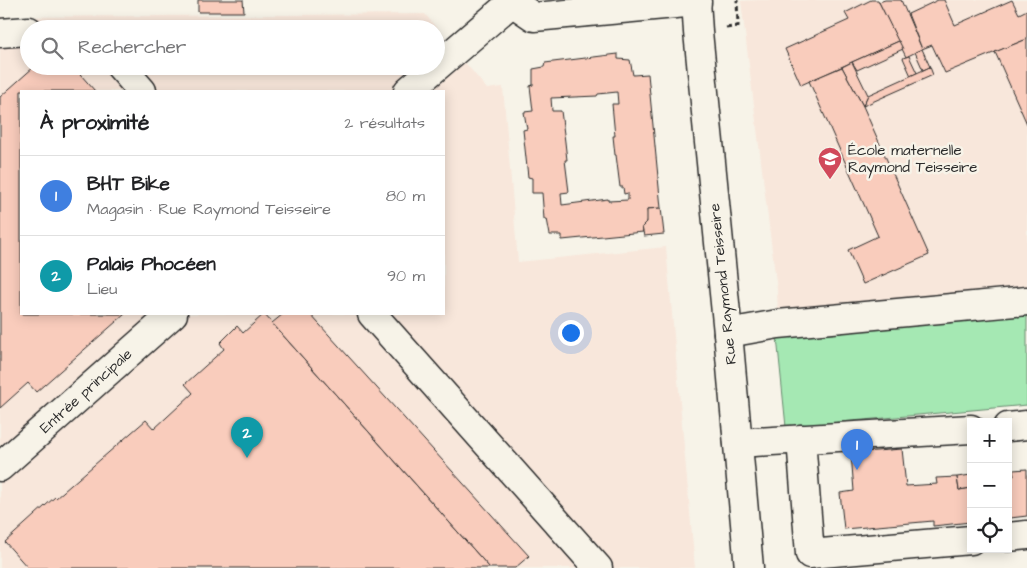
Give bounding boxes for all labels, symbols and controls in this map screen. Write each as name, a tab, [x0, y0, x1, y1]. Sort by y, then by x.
search box	[20, 20, 445, 75]
icon: search	[38, 34, 66, 62]
text: Rechercher	[78, 34, 186, 61]
text: À proximité	[40, 108, 149, 137]
text: 2 résultats	[344, 112, 425, 134]
place label: École maternelle Raymond Teisseire	[848, 140, 977, 179]
school or university icon: École maternelle Raymond Teisseire	[817, 146, 843, 180]
text: BHT Bike	[87, 171, 170, 198]
text: 1	[55, 185, 57, 207]
text: 80 m	[386, 185, 425, 207]
text: Magasin · Rue Raymond Teisseire	[87, 198, 331, 220]
street label: Rue Raymond Teisseire	[704, 202, 743, 366]
text: Palais Phocéen	[87, 251, 216, 278]
text: 2	[51, 265, 61, 287]
text: 90 m	[387, 265, 425, 287]
text: Lieu	[87, 278, 117, 300]
your location	[558, 320, 584, 346]
street label: Entrée principale	[35, 344, 137, 438]
pin: 2	[231, 417, 263, 458]
map controls	[967, 418, 1012, 553]
button: +	[967, 418, 1012, 463]
pin: 1	[841, 429, 873, 470]
button: −	[967, 463, 1012, 508]
button: locate	[967, 508, 1012, 553]

